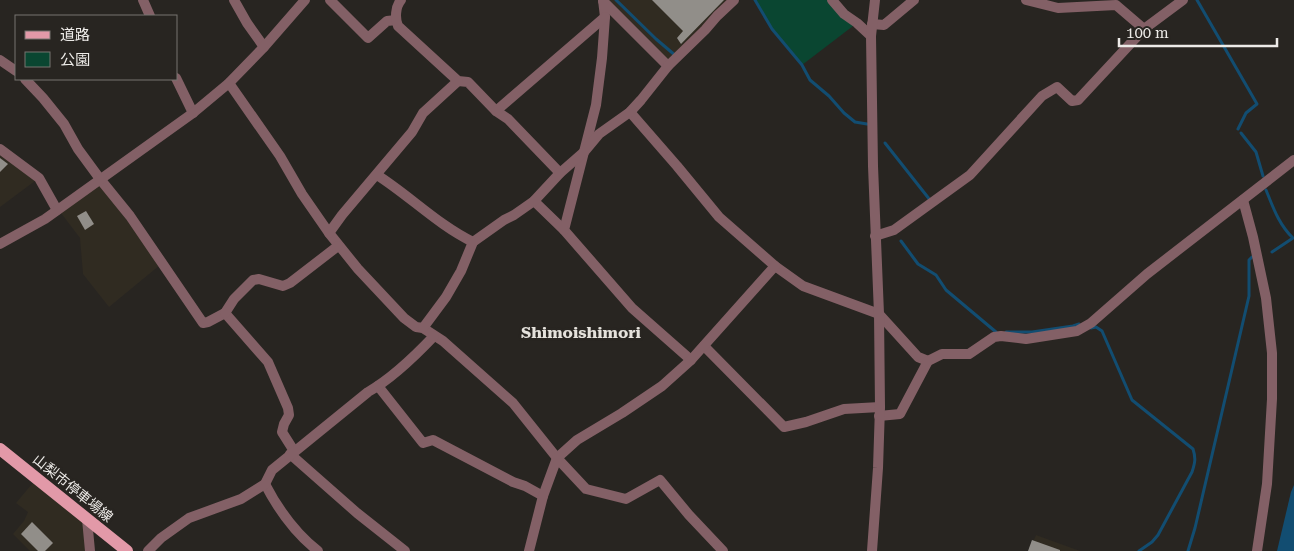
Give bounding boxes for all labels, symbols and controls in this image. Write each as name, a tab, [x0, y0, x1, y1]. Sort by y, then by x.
legend	[15, 15, 178, 80]
scale bar	[1119, 15, 1276, 47]
text: 100 m	[1126, 24, 1169, 42]
text: 道路	[60, 26, 90, 44]
text: 公園	[60, 51, 90, 69]
district label: Shimoishimori	[521, 323, 642, 342]
street label: 山梨市停車場線	[30, 451, 116, 525]

